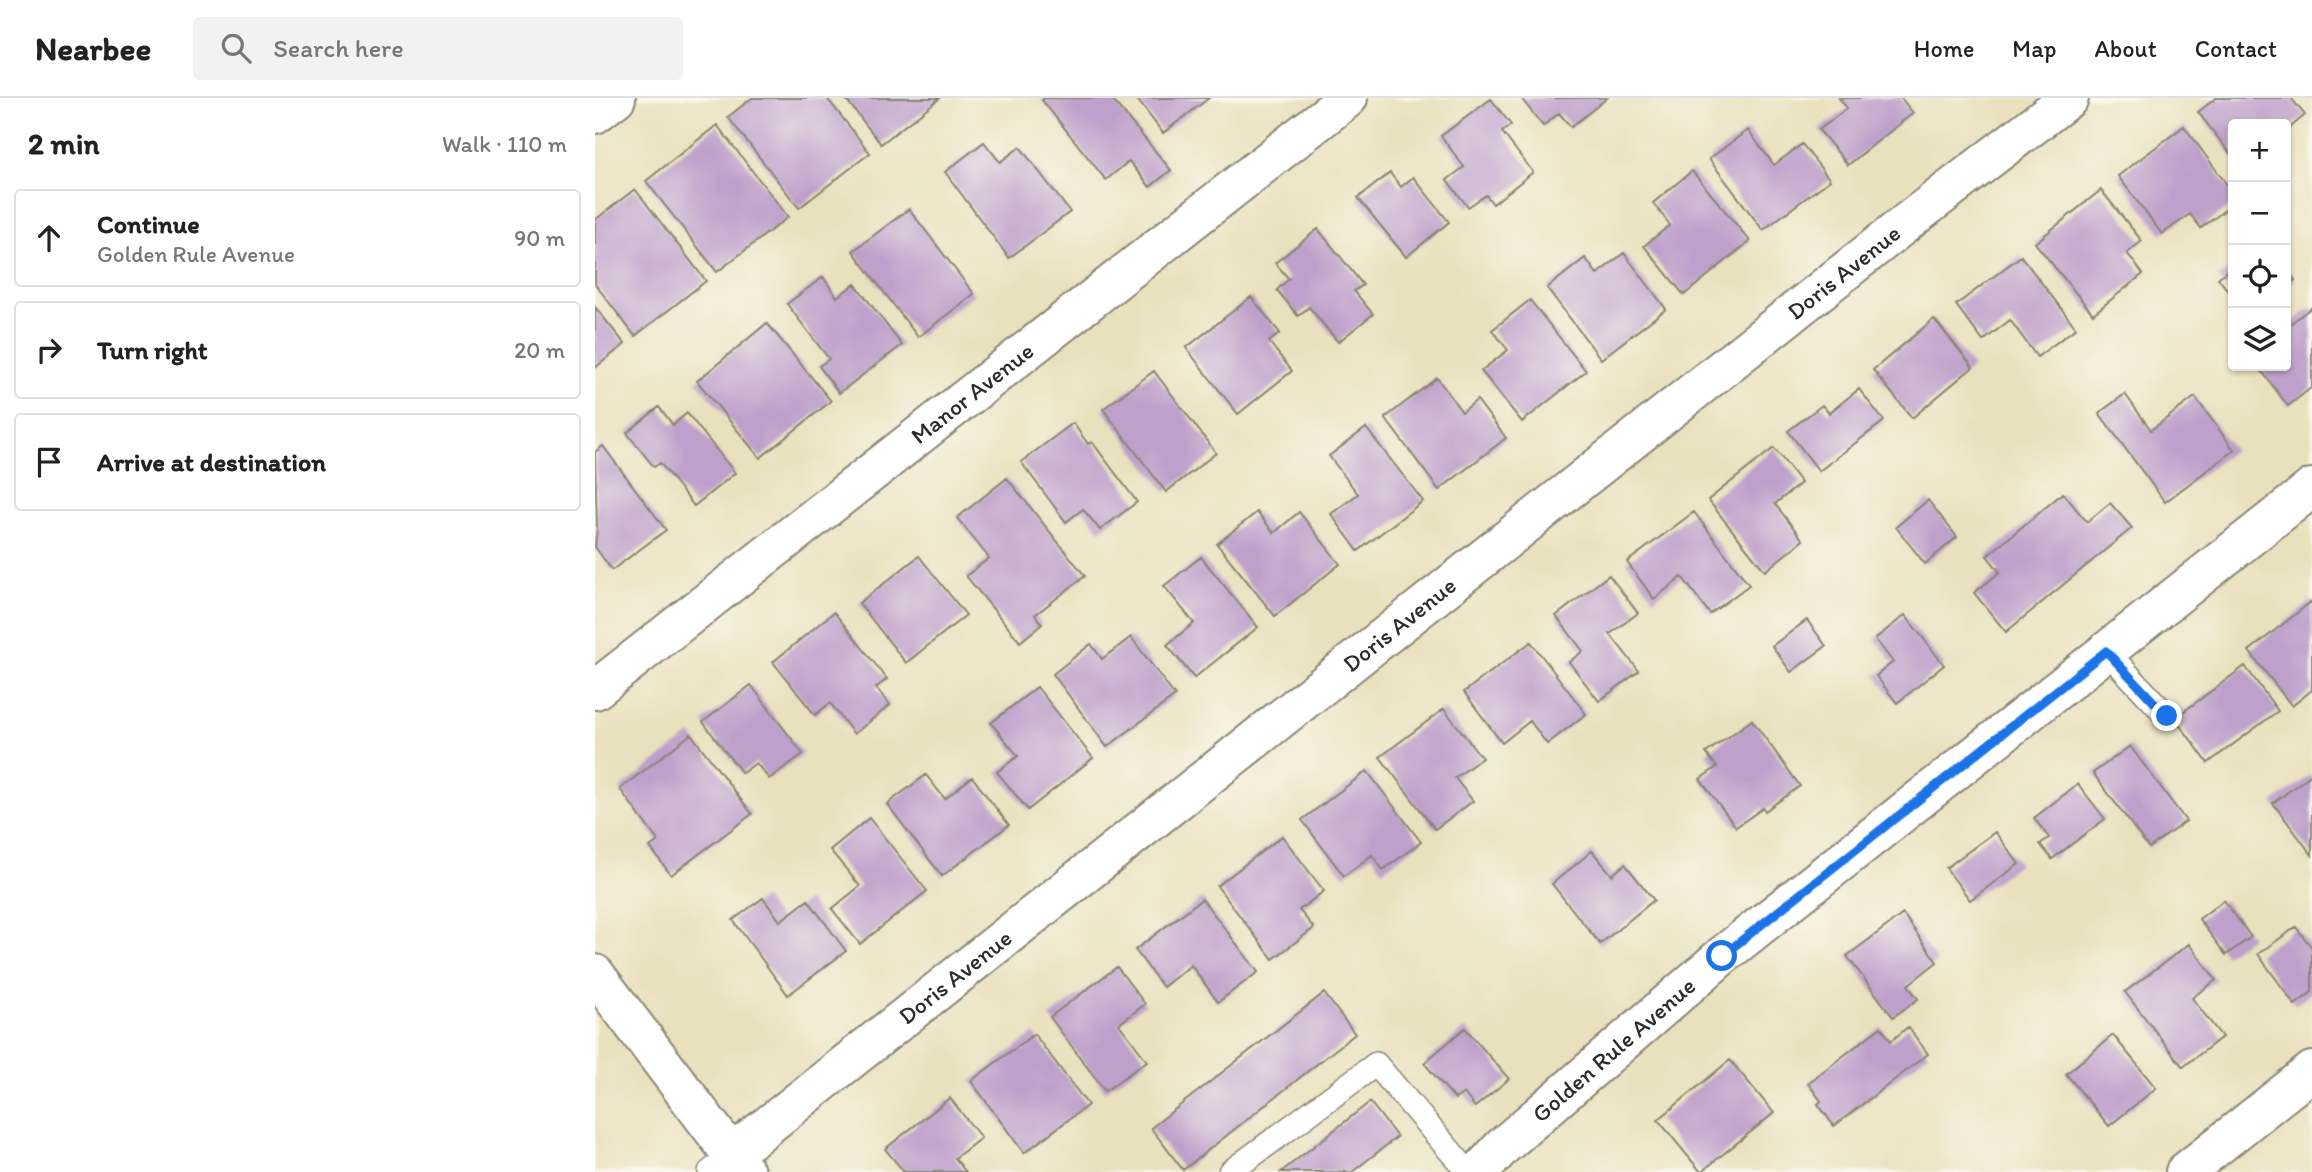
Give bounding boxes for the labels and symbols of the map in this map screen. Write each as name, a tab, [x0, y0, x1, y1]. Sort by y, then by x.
street label: Doris Avenue	[1781, 218, 1906, 326]
street label: Manor Avenue	[905, 336, 1039, 450]
street label: Doris Avenue	[1337, 570, 1462, 678]
route end	[2151, 700, 2182, 731]
street label: Doris Avenue	[893, 923, 1017, 1030]
route start	[1706, 940, 1737, 971]
street label: Golden Rule Avenue	[1526, 971, 1701, 1128]

